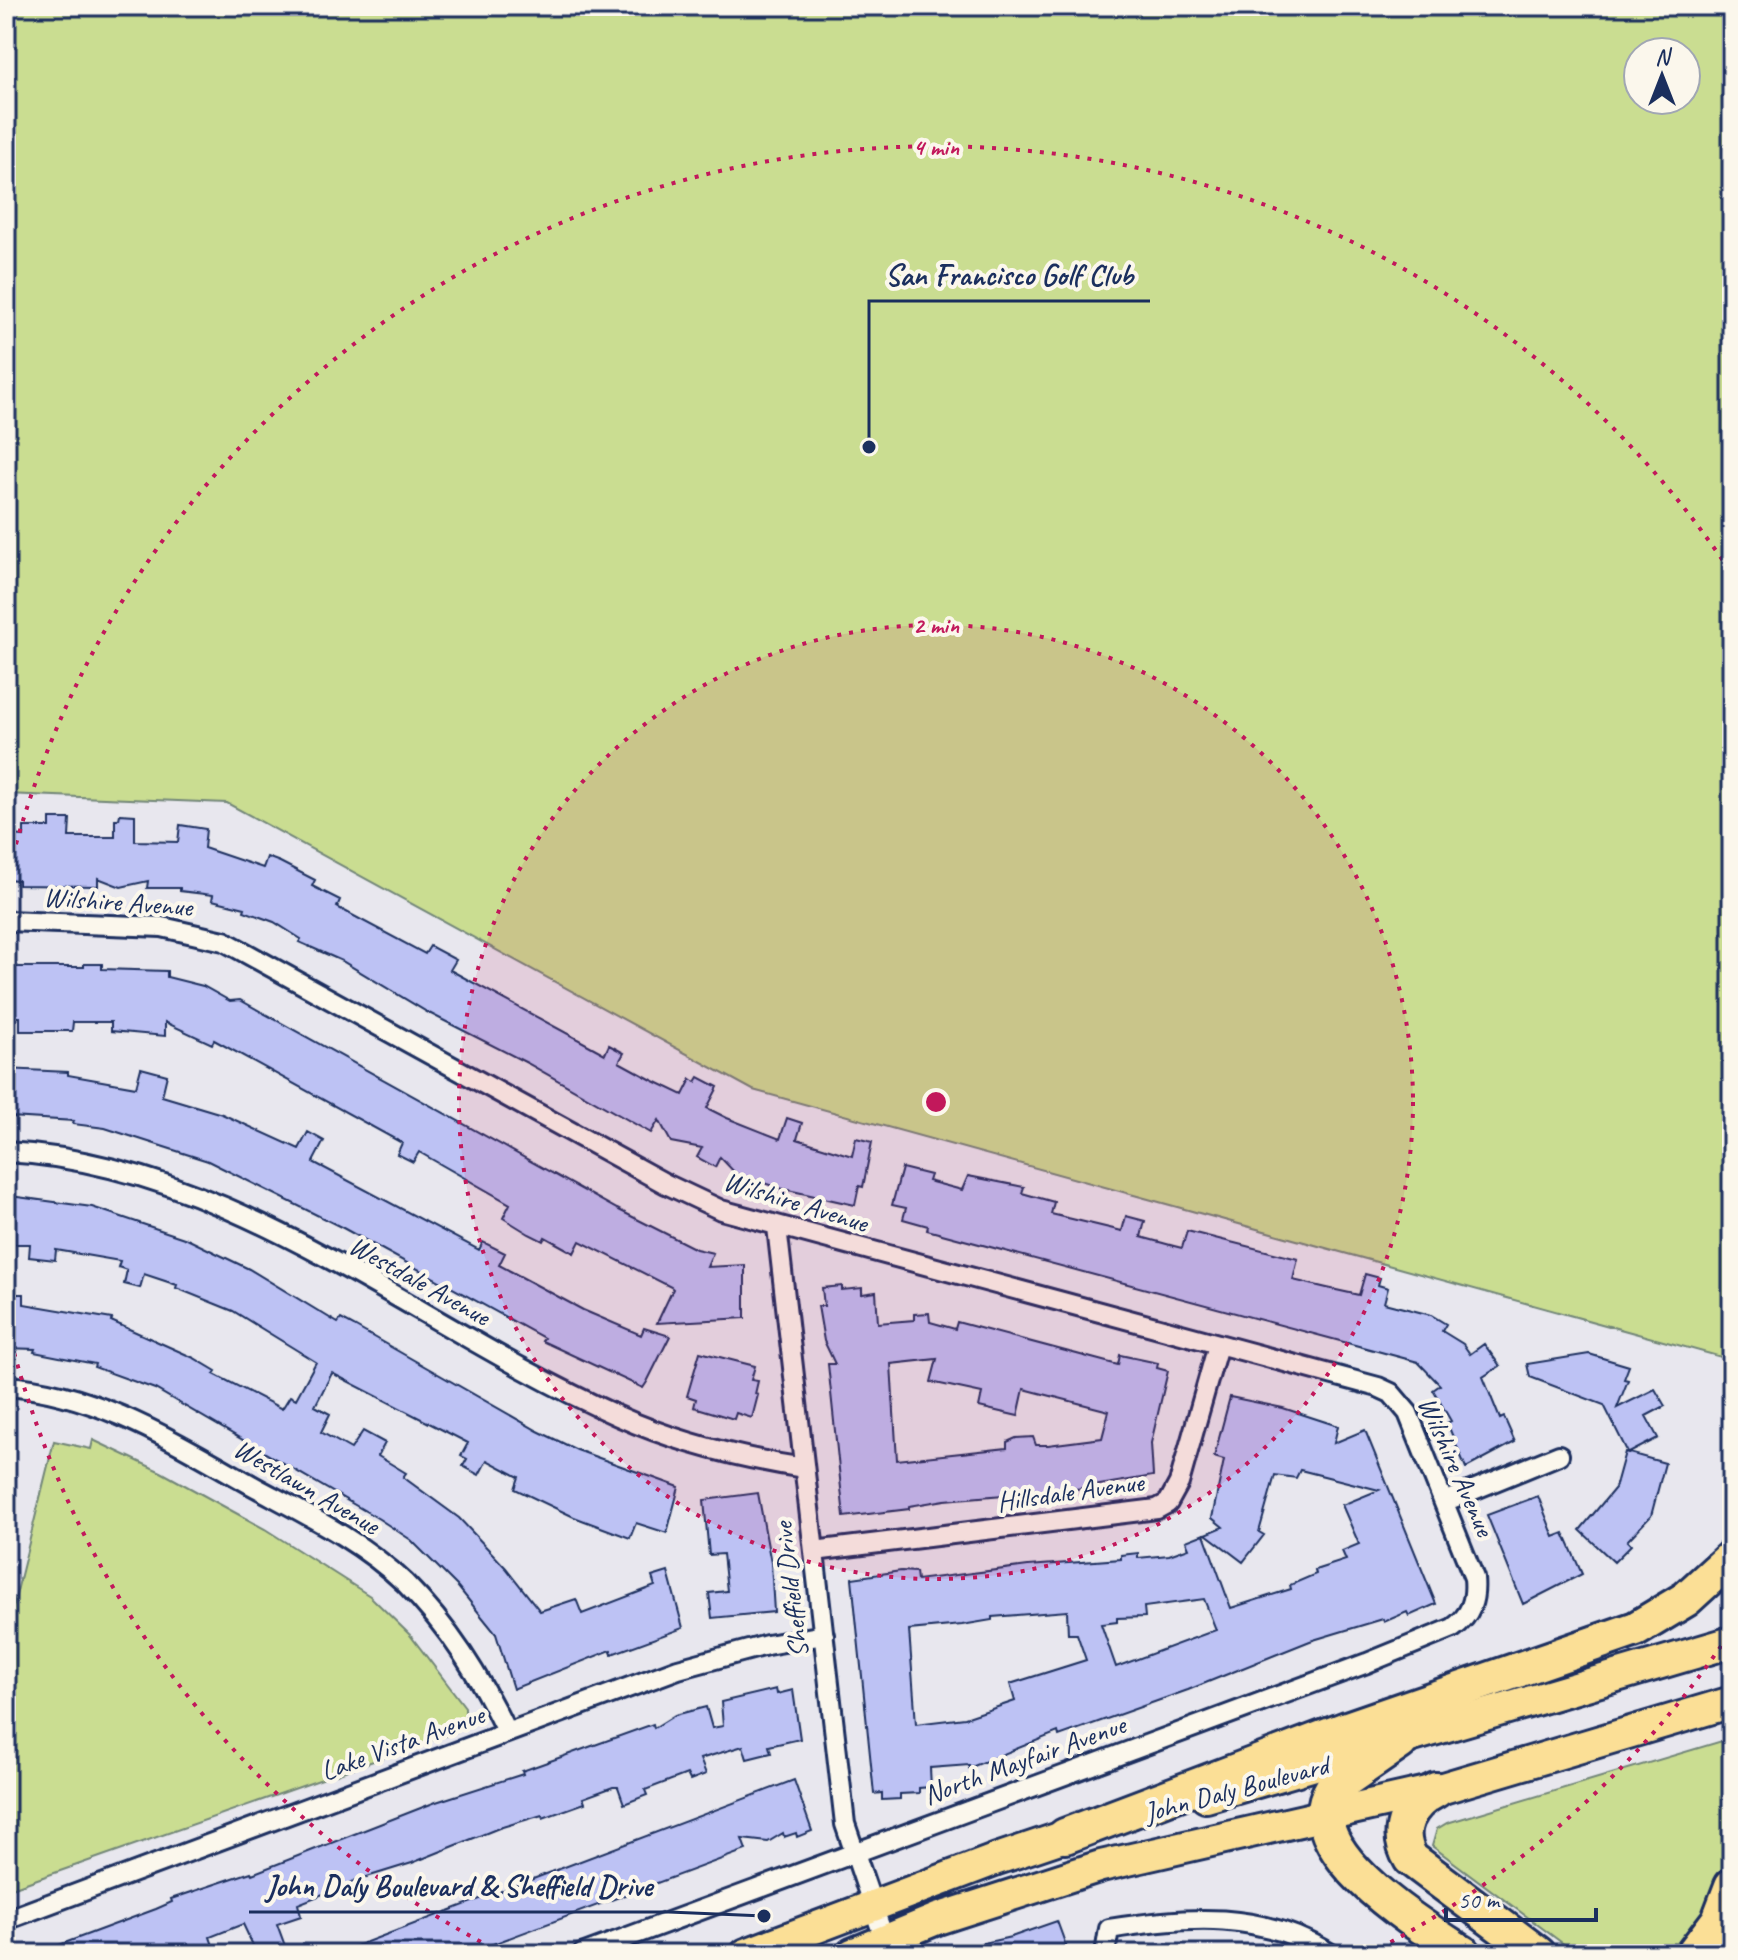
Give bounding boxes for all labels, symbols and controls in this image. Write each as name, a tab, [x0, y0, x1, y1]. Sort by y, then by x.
north arrow	[1622, 36, 1702, 116]
text: N	[1655, 43, 1672, 71]
text: 4 min	[913, 132, 960, 162]
callout: San Francisco Golf Club	[869, 247, 1150, 301]
text: San Francisco Golf Club	[885, 256, 1136, 294]
text: 2 min	[913, 610, 960, 640]
street label: Wilshire Avenue	[42, 879, 195, 924]
centre of rings	[922, 1088, 950, 1116]
street label: Wilshire Avenue	[720, 1163, 874, 1241]
street label: Westdale Avenue	[343, 1227, 498, 1334]
street label: Wilshire Avenue	[1410, 1391, 1504, 1543]
street label: Westlawn Avenue	[228, 1431, 387, 1543]
street label: Hillsdale Avenue	[995, 1464, 1147, 1519]
street label: Sheffield Drive	[765, 1518, 816, 1660]
street label: Lake Vista Avenue	[316, 1696, 490, 1788]
street label: North Mayfair Avenue	[918, 1706, 1132, 1812]
street label: John Daly Boulevard	[1138, 1746, 1336, 1830]
callout: John Daly Boulevard & Sheffield Drive	[249, 1858, 669, 1912]
text: John Daly Boulevard & Sheffield Drive	[264, 1867, 655, 1905]
scale bar	[1446, 1872, 1596, 1922]
text: 50 m	[1458, 1885, 1501, 1915]

